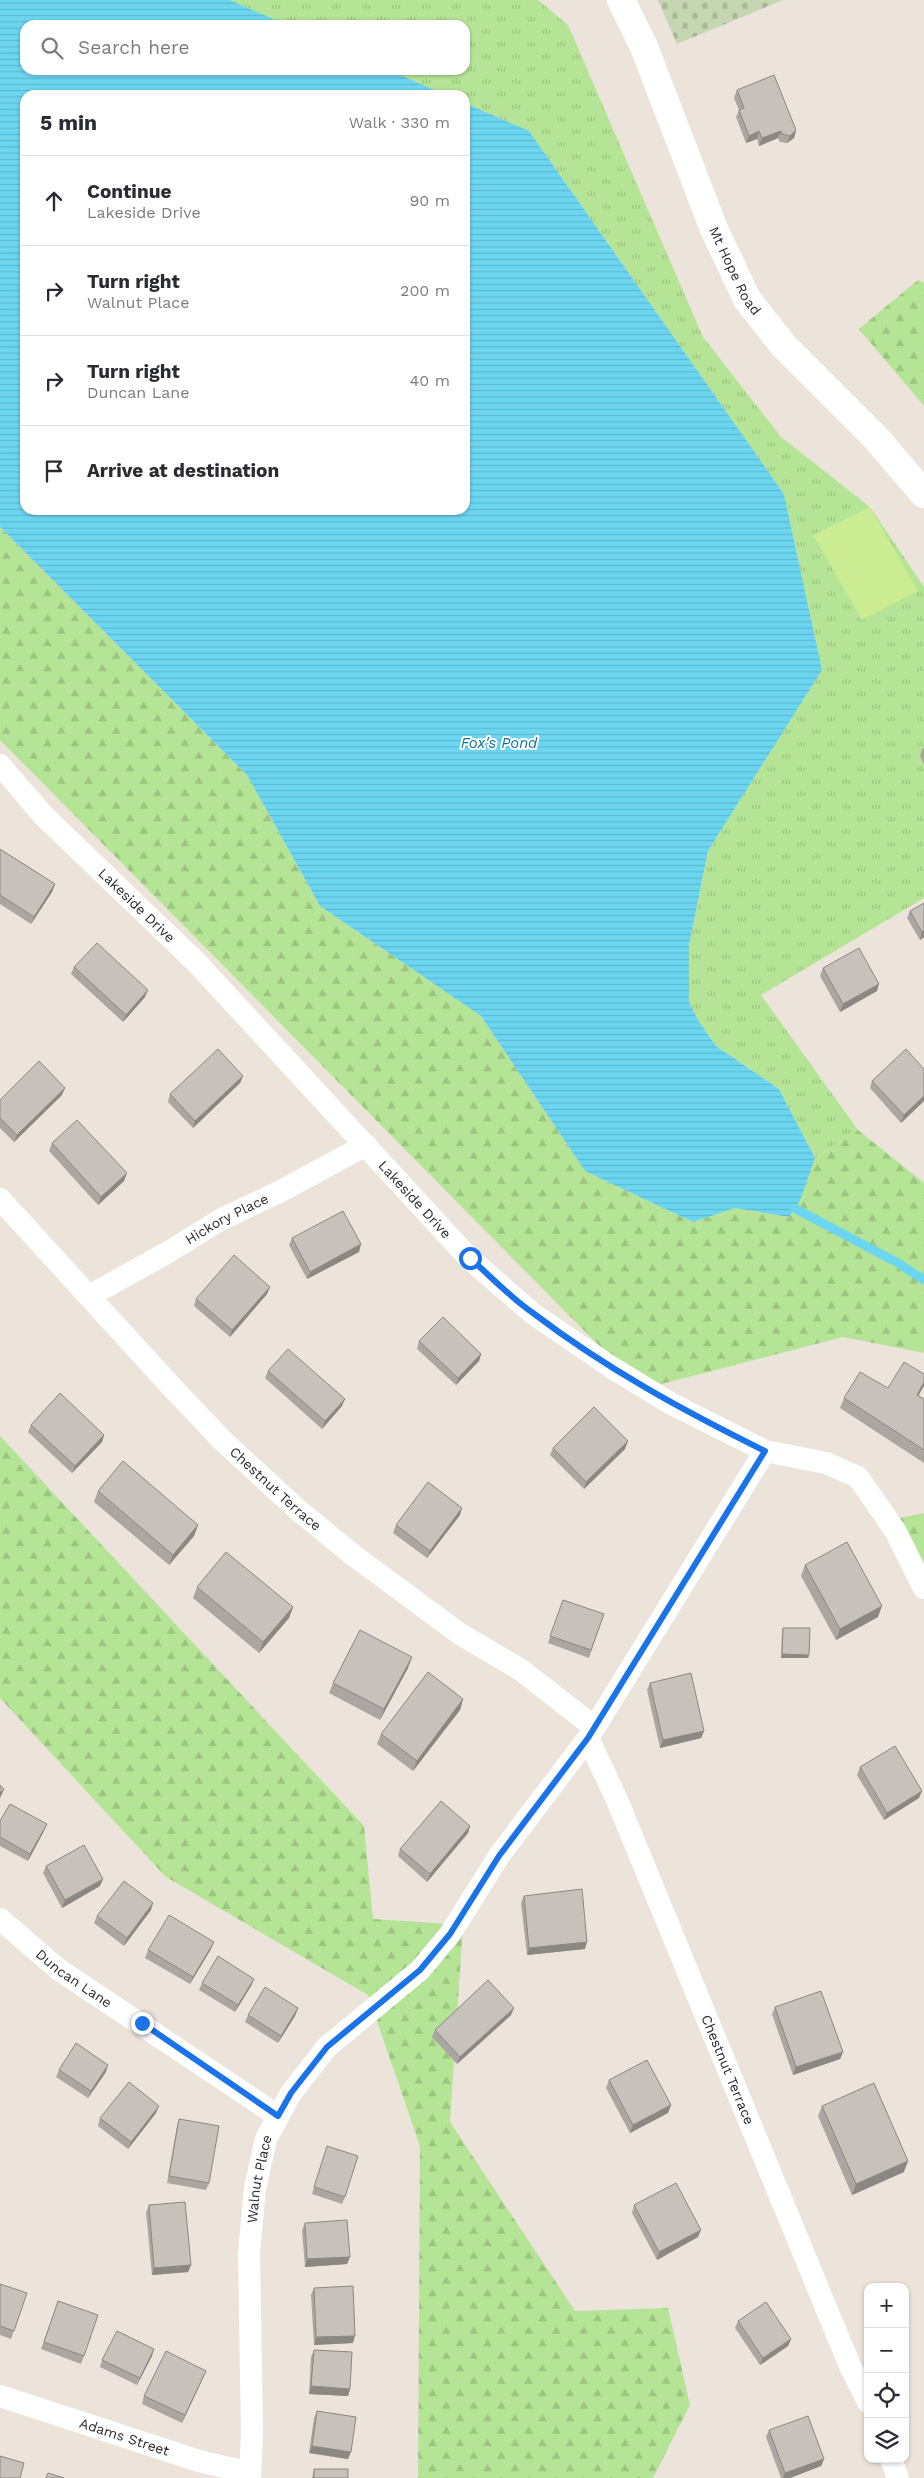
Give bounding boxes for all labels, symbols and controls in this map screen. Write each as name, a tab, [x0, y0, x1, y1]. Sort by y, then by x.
search box	[20, 20, 470, 75]
icon: search	[38, 34, 66, 62]
text: Search here	[78, 36, 189, 59]
text: 5 min	[40, 110, 97, 135]
text: Walk · 330 m	[349, 113, 450, 132]
text: Continue	[87, 180, 171, 203]
icon: ahead	[40, 187, 68, 215]
text: 90 m	[409, 191, 450, 210]
text: Lakeside Drive	[87, 203, 201, 222]
street label: Mt Hope Road	[706, 224, 764, 318]
text: Turn right	[87, 270, 180, 293]
icon: right	[40, 277, 68, 305]
text: 200 m	[400, 281, 450, 300]
text: Walnut Place	[87, 293, 190, 312]
text: Turn right	[87, 360, 180, 383]
icon: right	[40, 367, 68, 395]
text: 40 m	[410, 371, 450, 390]
text: Duncan Lane	[87, 383, 189, 402]
icon: arrive	[40, 457, 68, 485]
text: Arrive at destination	[87, 459, 279, 482]
water label: Fox's Pond	[461, 734, 538, 752]
street label: Lakeside Drive	[95, 865, 178, 945]
street label: Lakeside Drive	[375, 1157, 455, 1241]
street label: Hickory Place	[182, 1190, 271, 1248]
route start	[459, 1247, 482, 1270]
street label: Chestnut Terrace	[227, 1443, 325, 1534]
street label: Duncan Lane	[33, 1946, 115, 2011]
route end	[131, 2012, 154, 2035]
street label: Chestnut Terrace	[698, 2012, 758, 2127]
street label: Walnut Place	[244, 2131, 275, 2224]
map controls	[864, 2283, 909, 2463]
button: +	[864, 2283, 909, 2328]
button: −	[864, 2328, 909, 2373]
button: locate	[864, 2373, 909, 2418]
street label: Adams Street	[78, 2415, 172, 2459]
button: layers	[864, 2418, 909, 2463]

